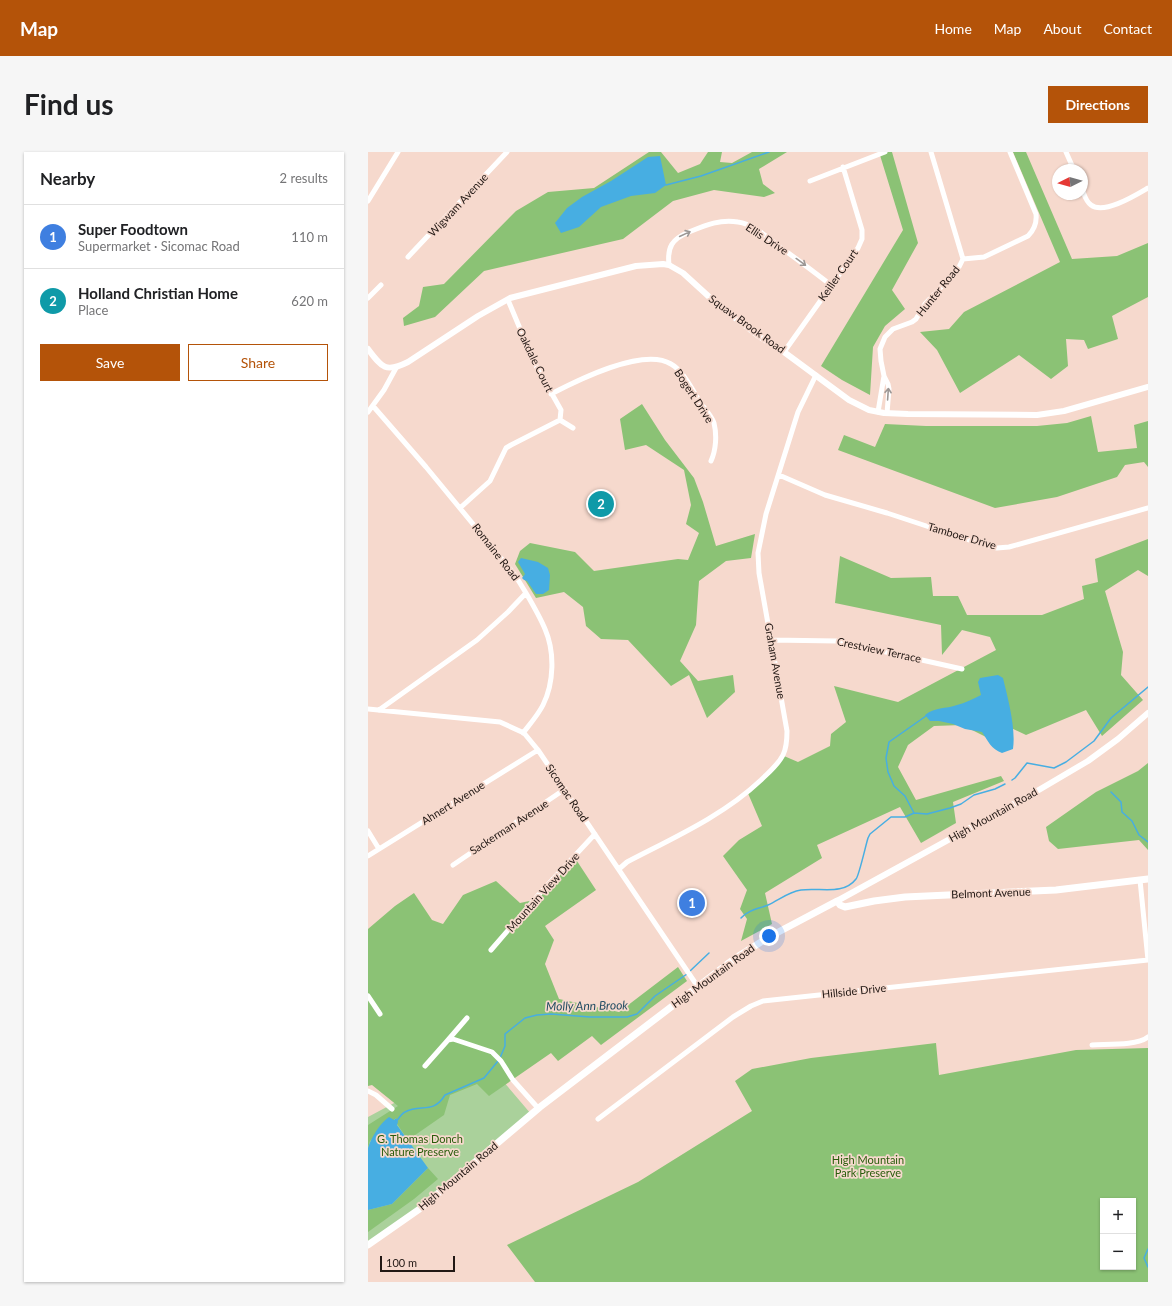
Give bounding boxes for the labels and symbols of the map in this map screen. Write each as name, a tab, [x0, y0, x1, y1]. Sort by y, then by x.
north arrow	[1052, 164, 1088, 200]
street label: Wigwam Avenue	[425, 170, 490, 239]
street label: Ellis Drive	[744, 220, 791, 257]
one-way arrow	[679, 230, 691, 237]
street label: Keiller Court	[815, 246, 860, 303]
one-way arrow	[795, 258, 806, 266]
street label: Hunter Road	[913, 263, 962, 319]
street label: Squaw Brook Road	[707, 292, 788, 356]
street label: Oakdale Court	[514, 326, 557, 394]
street label: Bogert Drive	[672, 366, 717, 425]
one-way arrow	[885, 388, 892, 401]
pin: 2	[588, 489, 614, 519]
street label: Romaine Road	[470, 520, 523, 583]
street label: Tamboer Drive	[926, 520, 998, 552]
street label: Graham Avenue	[762, 622, 789, 700]
street label: Crestview Terrace	[836, 634, 923, 665]
street label: Sicomac Road	[543, 761, 592, 824]
street label: Ahnert Avenue	[419, 778, 487, 827]
street label: High Mountain Road	[946, 785, 1039, 844]
street label: Sackerman Avenue	[467, 796, 551, 857]
street label: Mountain View Drive	[504, 849, 582, 934]
street label: Belmont Avenue	[951, 885, 1031, 900]
pin: 1	[679, 888, 705, 918]
your location	[759, 926, 779, 946]
street label: High Mountain Road	[669, 941, 757, 1010]
street label: Hillside Drive	[821, 981, 887, 1000]
water label: Molly Ann Brook	[546, 997, 628, 1014]
park label: G. Thomas Donch Nature Preserve	[377, 1132, 463, 1158]
street label: High Mountain Road	[415, 1139, 500, 1213]
park label: High Mountain Park Preserve	[832, 1153, 904, 1179]
scale bar	[380, 1254, 455, 1273]

